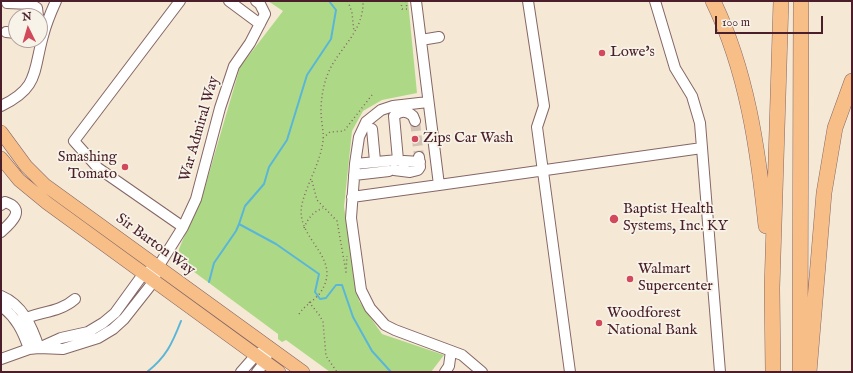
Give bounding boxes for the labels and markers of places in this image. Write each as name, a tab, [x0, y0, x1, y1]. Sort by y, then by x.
place label: Lowe's	[610, 44, 655, 62]
marker: Lowe's	[597, 48, 607, 58]
place label: Zips Car Wash	[423, 130, 513, 148]
marker: Zips Car Wash	[410, 134, 420, 144]
place label: Smashing Tomato	[58, 149, 117, 184]
marker: Smashing Tomato	[120, 162, 130, 172]
place label: Baptist Health Systems, Inc. KY	[623, 201, 728, 236]
marker: Baptist Health Systems, Inc. KY	[608, 213, 620, 225]
place label: Walmart Supercenter	[638, 261, 713, 296]
marker: Walmart Supercenter	[625, 274, 635, 284]
place label: Woodforest National Bank	[607, 305, 697, 340]
marker: Woodforest National Bank	[594, 318, 604, 328]

